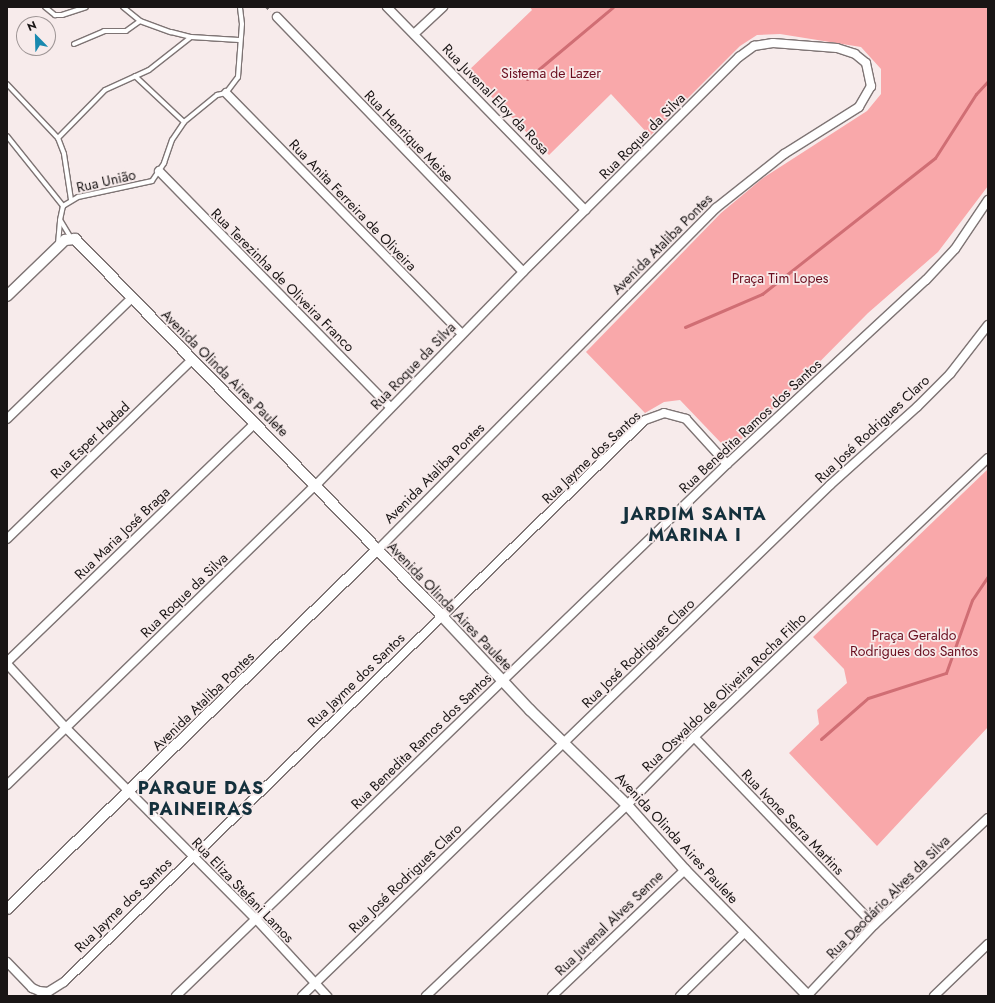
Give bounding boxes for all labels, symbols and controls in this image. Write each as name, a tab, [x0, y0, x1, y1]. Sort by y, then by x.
north arrow	[16, 16, 56, 56]
text: N	[25, 17, 39, 35]
street label: Rua Juvenal Eloy da Rosa	[439, 40, 553, 158]
park label: Sistema de Lazer	[501, 65, 601, 81]
street label: Rua Henrique Meise	[361, 87, 457, 185]
street label: Rua Roque da Silva	[596, 90, 688, 182]
street label: Rua Anita Ferreira de Oliveira	[286, 136, 420, 274]
street label: Rua União	[75, 166, 137, 196]
street label: Avenida Ataliba Pontes	[608, 190, 716, 298]
street label: Rua Terezinha de Oliveira Franco	[208, 205, 358, 355]
park label: Praça Tim Lopes	[732, 270, 828, 286]
street label: Avenida Olinda Aires Paulete	[158, 306, 292, 440]
street label: Rua Roque da Silva	[367, 319, 459, 413]
street label: Rua Benedita Ramos dos Santos	[675, 356, 825, 496]
street label: Rua José Rodrigues Claro	[811, 372, 933, 486]
street label: Rua Esper Hadad	[47, 398, 133, 482]
street label: Rua Jayme dos Santos	[538, 407, 644, 507]
street label: Avenida Ataliba Pontes	[380, 419, 488, 527]
street label: Rua Maria José Braga	[71, 483, 173, 583]
district label: JARDIM SANTA MARINA I	[623, 504, 767, 546]
street label: Avenida Olinda Aires Paulete	[384, 538, 516, 674]
street label: Rua Roque da Silva	[137, 549, 231, 641]
street label: Rua José Rodrigues Claro	[578, 595, 698, 711]
street label: Rua Oswaldo de Oliveira Rocha Filho	[639, 609, 809, 775]
park label: Praça Geraldo Rodrigues dos Santos	[850, 627, 978, 660]
street label: Rua Jayme dos Santos	[304, 629, 408, 731]
street label: Avenida Ataliba Pontes	[149, 648, 257, 754]
street label: Rua Benedita Ramos dos Santos	[347, 669, 495, 813]
street label: Rua Ivone Serra Martins	[738, 766, 848, 878]
street label: Avenida Olinda Aires Paulete	[612, 769, 742, 907]
district label: PARQUE DAS PAINEIRAS	[138, 778, 264, 820]
street label: Rua José Rodrigues Claro	[345, 820, 465, 936]
street label: Rua Deodário Alves da Silva	[823, 832, 953, 962]
street label: Rua Eliza Stefani Lamos	[189, 834, 297, 946]
street label: Rua Jayme dos Santos	[71, 854, 175, 956]
street label: Rua Juvenal Alves Senne	[551, 867, 667, 979]

